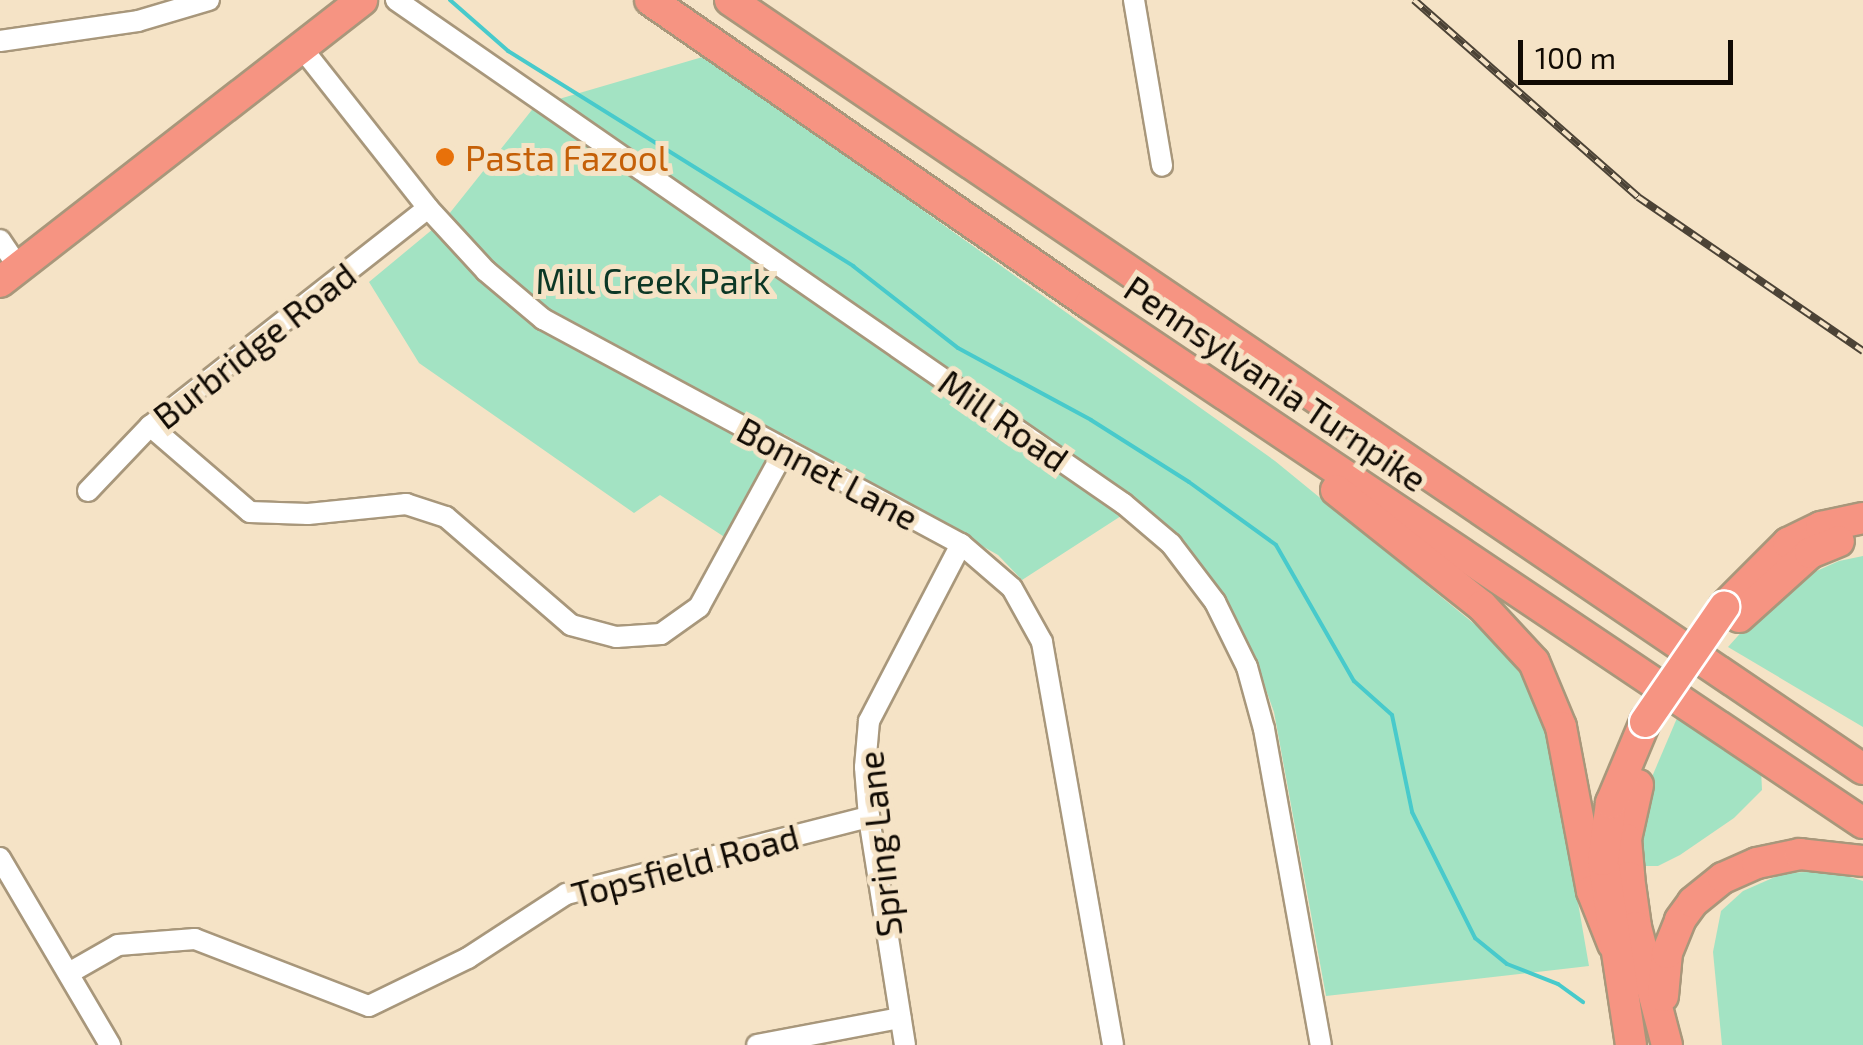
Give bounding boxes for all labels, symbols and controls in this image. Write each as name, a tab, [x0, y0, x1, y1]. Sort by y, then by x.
scale bar	[1523, 20, 1738, 82]
text: 100 m	[1535, 39, 1616, 75]
place label: Pasta Fazool	[465, 136, 668, 178]
marker: Pasta Fazool	[434, 146, 456, 168]
street label: Burbridge Road	[145, 253, 363, 437]
park label: Mill Creek Park	[535, 259, 771, 301]
street label: Pennsylvania Turnpike	[1117, 266, 1435, 500]
street label: Mill Road	[931, 360, 1077, 480]
street label: Bonnet Lane	[730, 408, 926, 538]
street label: Spring Lane	[848, 749, 910, 939]
street label: Topsfield Road	[567, 815, 803, 915]

